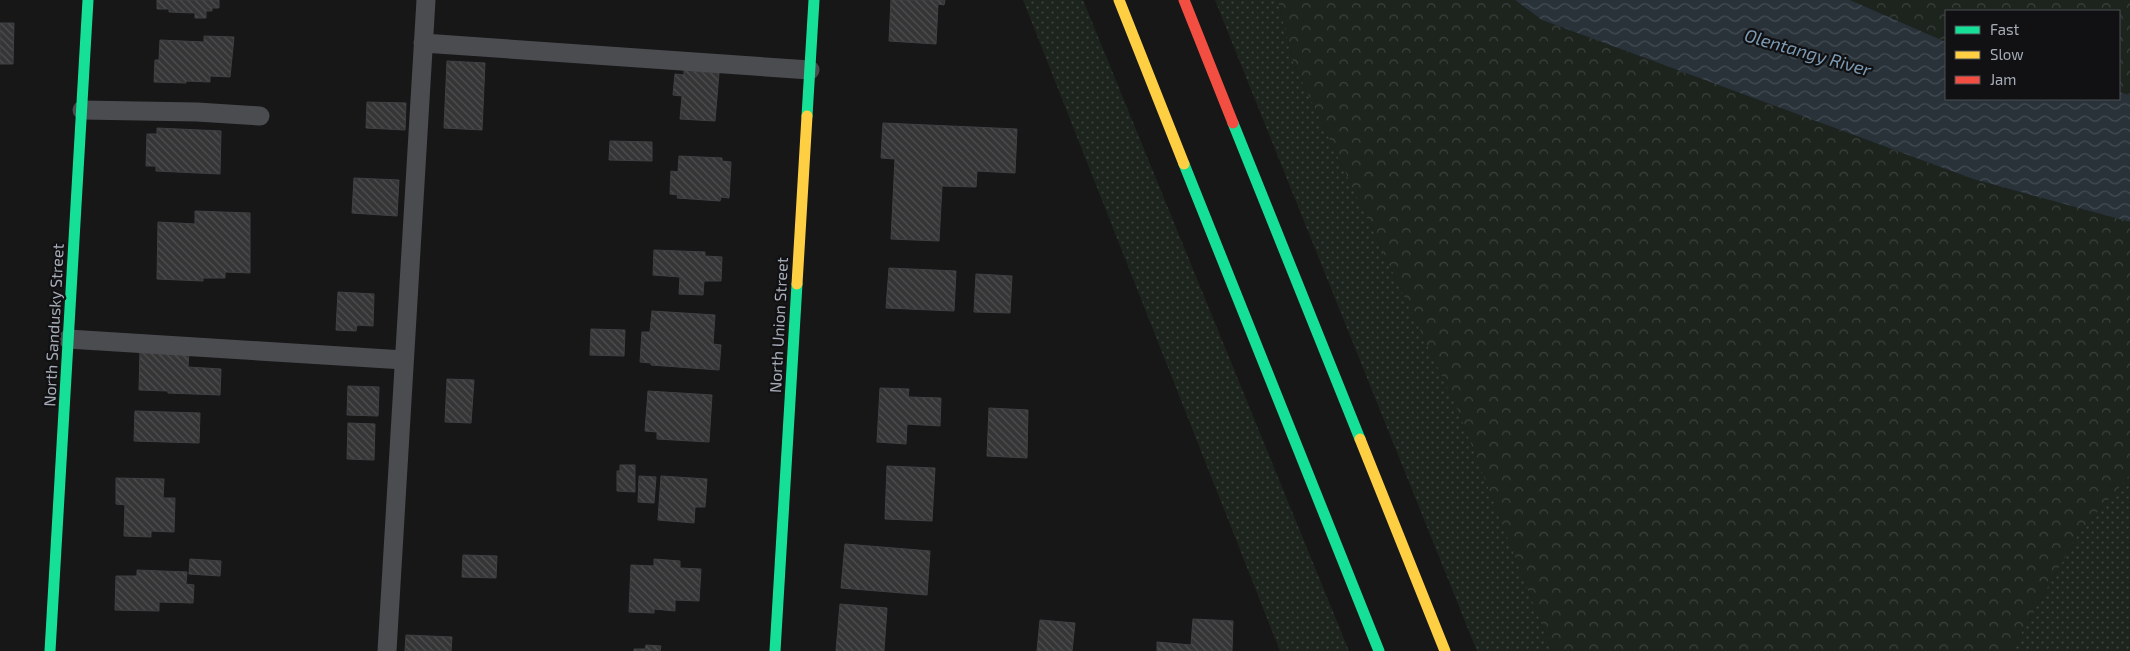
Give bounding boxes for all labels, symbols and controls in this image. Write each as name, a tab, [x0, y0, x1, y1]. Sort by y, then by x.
legend	[1945, 10, 2120, 100]
text: Fast	[1990, 20, 2020, 38]
water label: Olentangy River	[1742, 23, 1875, 81]
text: Slow	[1990, 45, 2024, 63]
text: Jam	[1990, 70, 2016, 88]
street label: North Sandusky Street	[39, 243, 67, 407]
street label: North Union Street	[765, 257, 791, 393]

